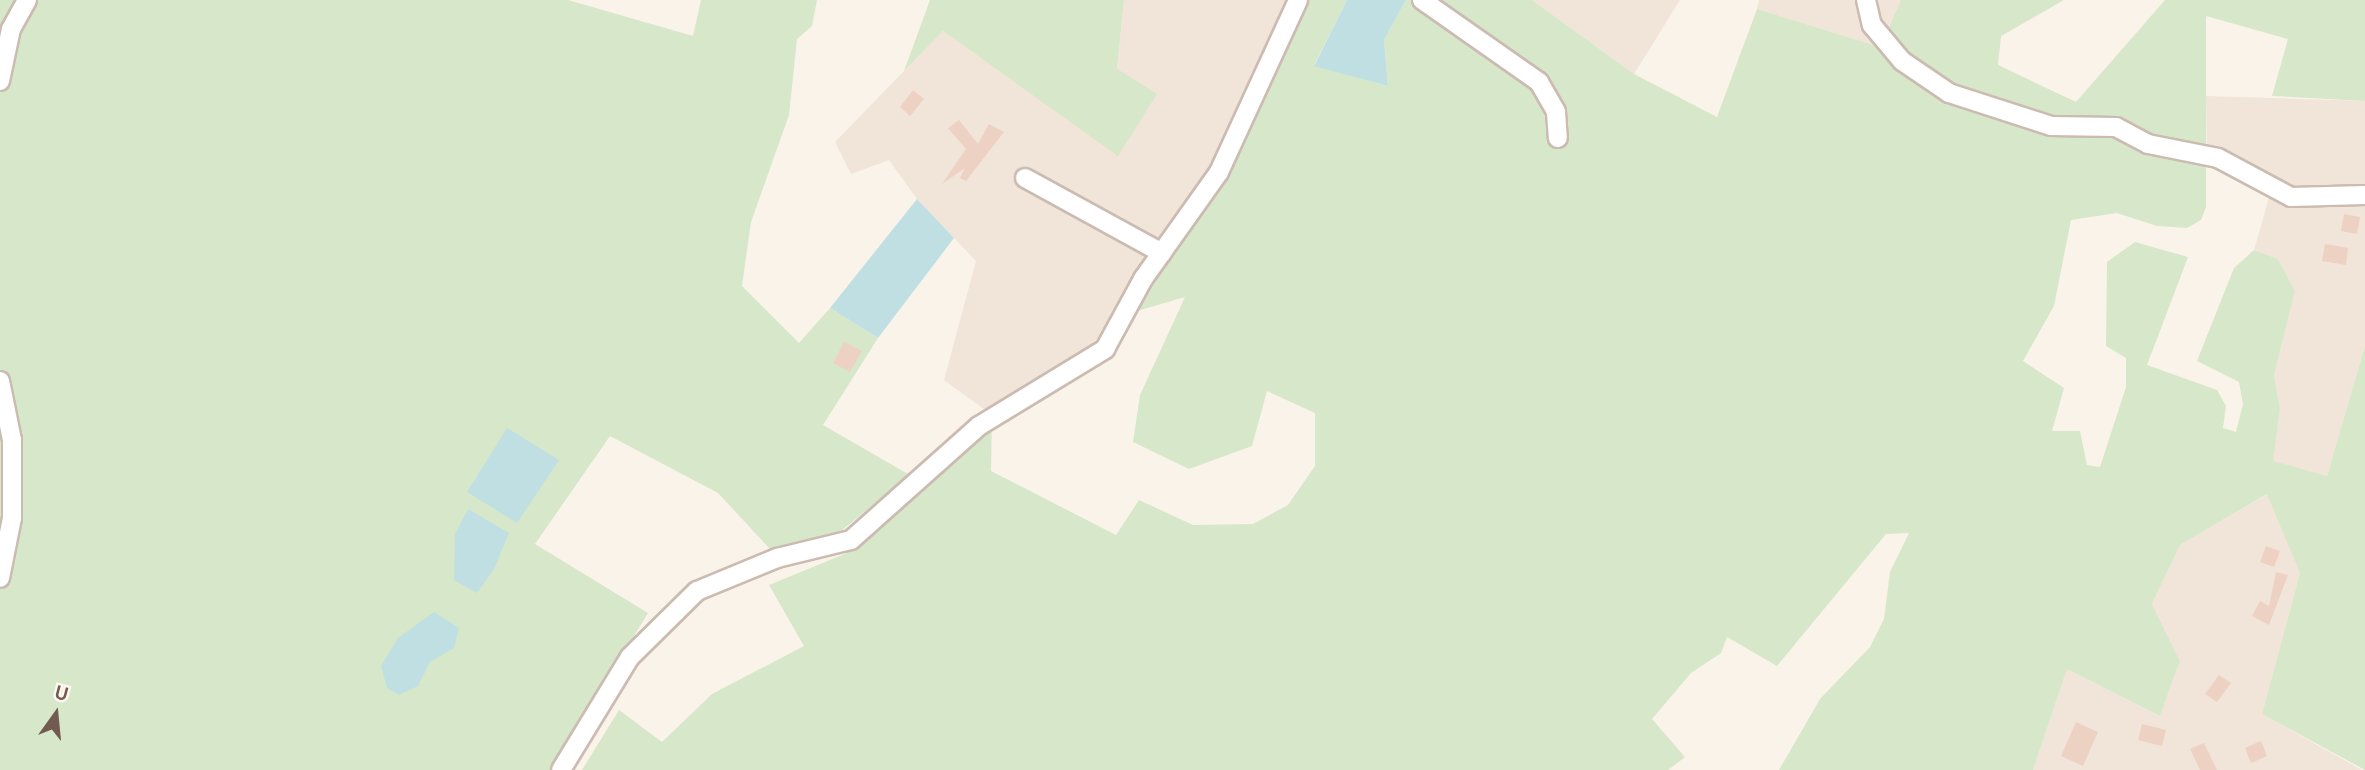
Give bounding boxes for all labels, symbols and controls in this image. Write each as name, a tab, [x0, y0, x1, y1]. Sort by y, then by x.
north arrow	[21, 679, 91, 749]
text: U	[52, 680, 71, 707]

